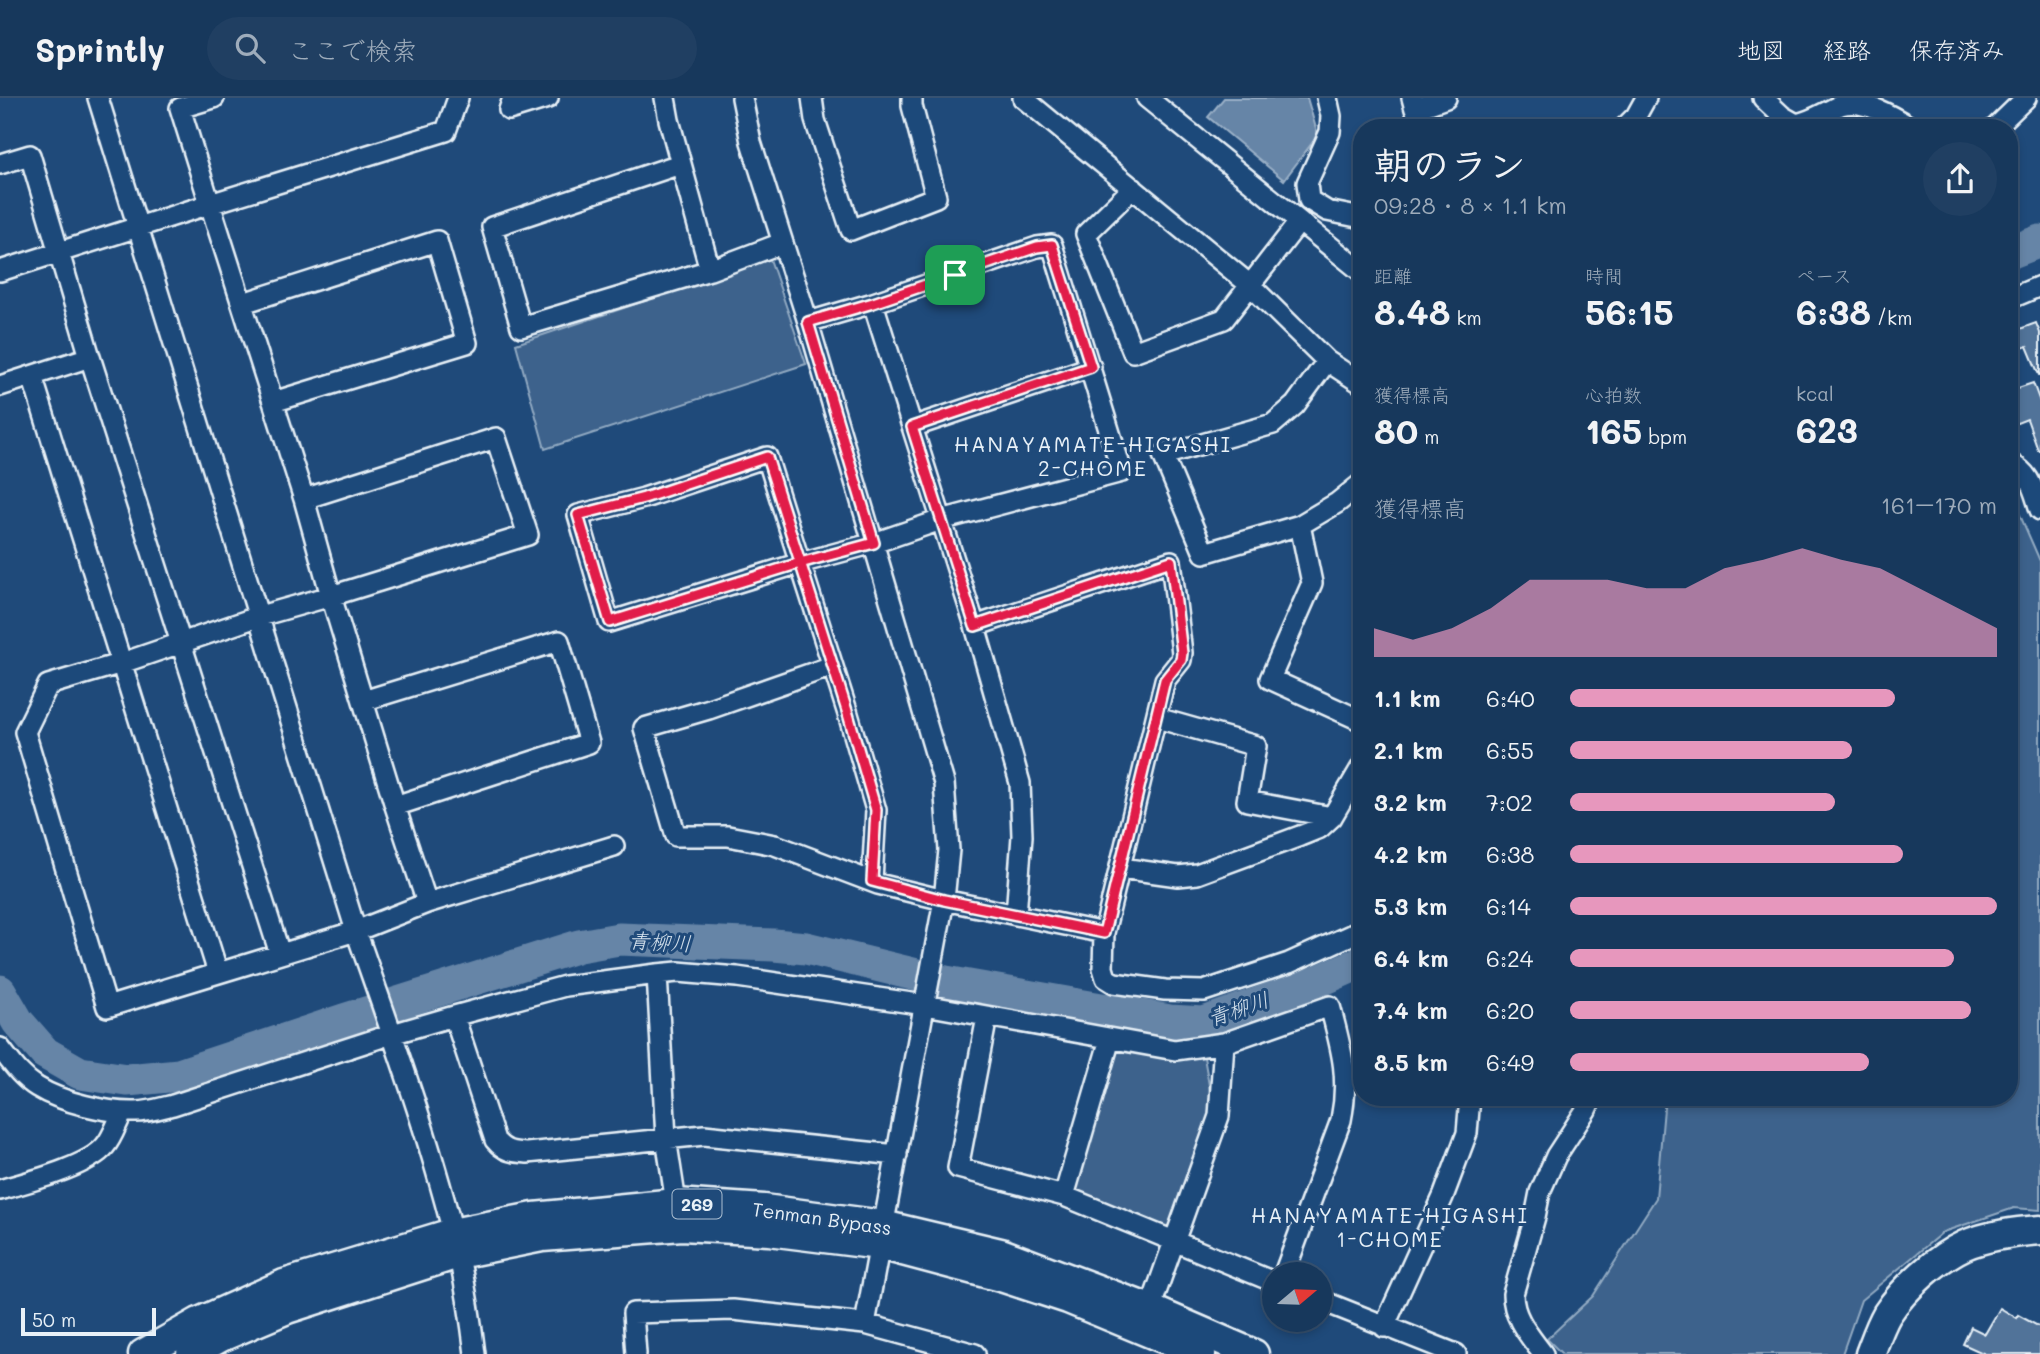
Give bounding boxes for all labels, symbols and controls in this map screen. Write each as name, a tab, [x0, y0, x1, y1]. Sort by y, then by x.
search box	[207, 17, 697, 80]
text: Sprintly	[35, 27, 165, 70]
icon: search	[231, 29, 269, 67]
text: ここで検索	[287, 33, 417, 67]
text: 地図	[1737, 34, 1785, 65]
text: 経路	[1823, 34, 1871, 65]
text: 保存済み	[1909, 34, 2005, 65]
text: 朝のラン	[1374, 139, 1526, 189]
button: share	[1923, 142, 1997, 216]
text: 09:28 · 8 × 1.1 km	[1374, 190, 1567, 220]
pin	[925, 245, 985, 305]
icon: arrive	[936, 256, 974, 294]
text: 距離	[1374, 263, 1412, 288]
text: 時間	[1585, 263, 1623, 288]
text: ペース	[1796, 263, 1852, 288]
text: 8.48	[1374, 288, 1450, 334]
text: 56:15	[1585, 288, 1674, 334]
text: 6:38	[1796, 288, 1871, 334]
text: km	[1450, 305, 1482, 330]
text: /km	[1871, 305, 1912, 330]
text: kcal	[1796, 381, 1834, 406]
text: 獲得標高	[1374, 382, 1450, 407]
text: 心拍数	[1585, 382, 1642, 407]
text: 623	[1796, 406, 1858, 452]
text: 80	[1374, 407, 1418, 453]
text: 165	[1585, 407, 1642, 453]
text: m	[1418, 424, 1439, 449]
text: bpm	[1642, 424, 1687, 449]
district label: HANAYAMATE-HIGASHI 2-CHOME	[954, 430, 1232, 481]
text: 161–170 m	[1881, 490, 1997, 520]
text: 獲得標高	[1374, 493, 1466, 523]
text: 1.1 km	[1374, 683, 1440, 713]
text: 6:40	[1486, 683, 1535, 713]
text: 2.1 km	[1374, 735, 1443, 765]
text: 6:55	[1486, 735, 1534, 765]
text: 3.2 km	[1374, 787, 1447, 817]
text: 7:02	[1486, 787, 1533, 817]
text: 4.2 km	[1374, 839, 1447, 869]
text: 6:38	[1486, 839, 1534, 869]
text: 5.3 km	[1374, 891, 1447, 921]
text: 6:14	[1486, 891, 1531, 921]
water label: 青柳川	[628, 926, 692, 956]
text: 6.4 km	[1374, 943, 1449, 973]
text: 6:24	[1486, 943, 1533, 973]
water label: 青柳川	[1204, 985, 1272, 1031]
text: 7.4 km	[1374, 995, 1447, 1025]
text: 6:20	[1486, 995, 1534, 1025]
text: 8.5 km	[1374, 1047, 1448, 1077]
text: 6:49	[1486, 1047, 1534, 1077]
road number: 269	[672, 1190, 722, 1218]
street label: Tenman Bypass	[751, 1196, 893, 1240]
district label: HANAYAMATE-HIGASHI 1-CHOME	[1251, 1201, 1529, 1252]
north arrow	[1262, 1262, 1332, 1332]
map controls	[1262, 1262, 1332, 1332]
scale bar	[21, 1305, 156, 1337]
text: 50 m	[32, 1307, 76, 1332]

